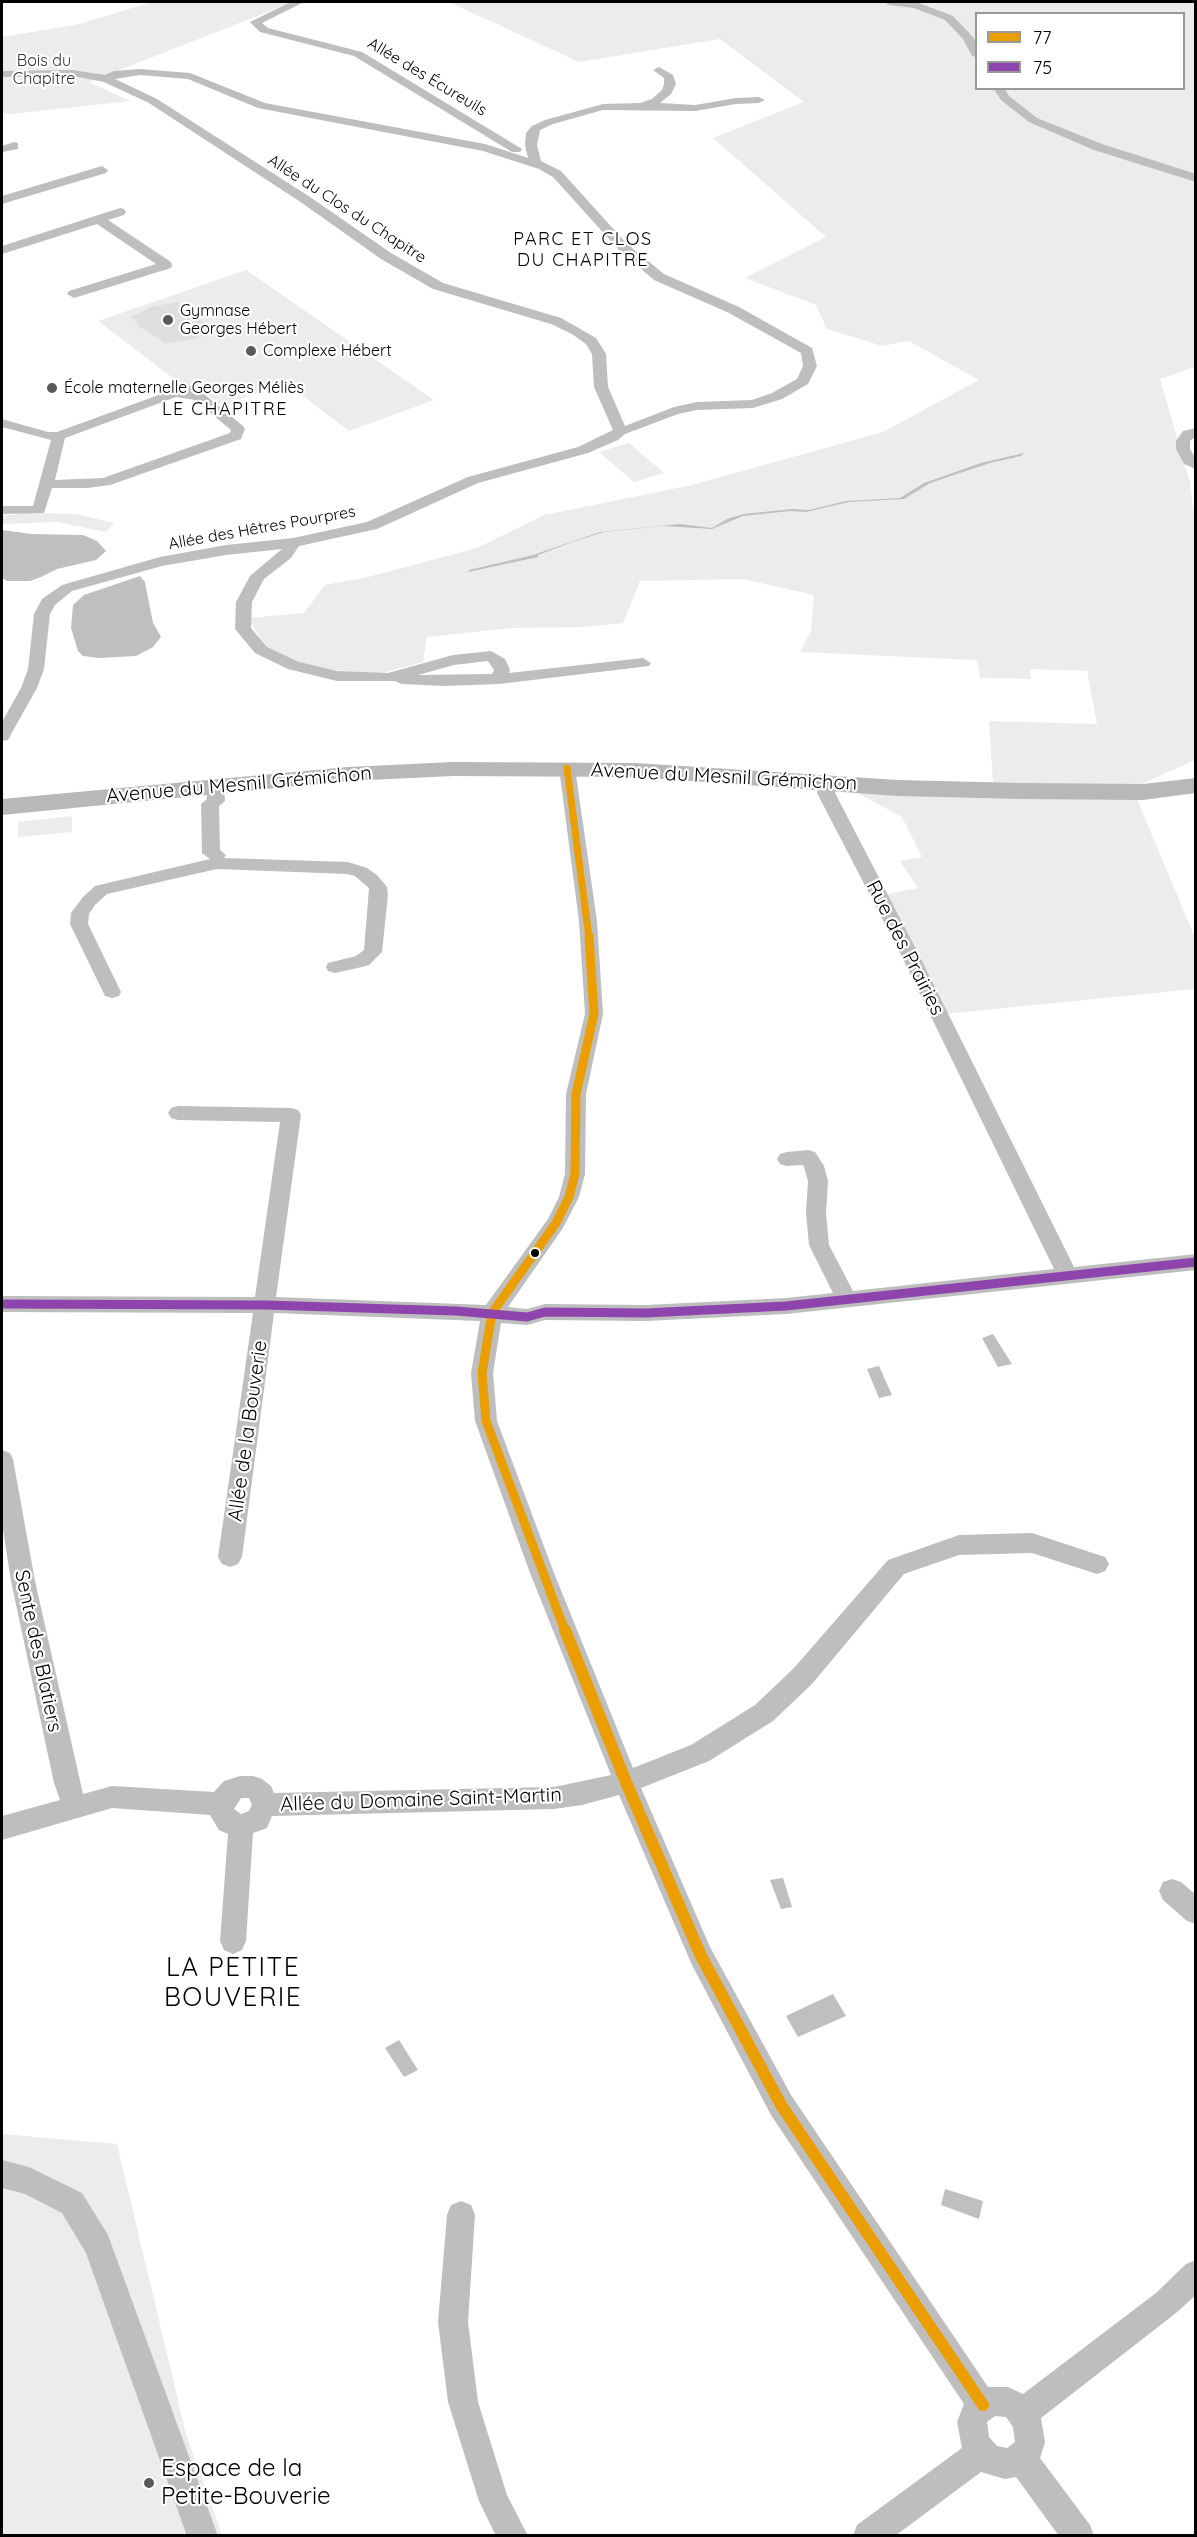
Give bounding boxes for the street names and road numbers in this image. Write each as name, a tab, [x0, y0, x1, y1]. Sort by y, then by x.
street label: Allée des Écureuils	[364, 34, 490, 120]
street label: Allée du Clos du Chapitre	[264, 151, 430, 267]
street label: Allée des Hêtres Pourpres	[167, 502, 357, 554]
street label: Avenue du Mesnil Grémichon	[590, 758, 858, 796]
street label: Avenue du Mesnil Grémichon	[105, 761, 373, 809]
street label: Rue des Prairies	[861, 877, 949, 1019]
street label: Allée de la Bouverie	[223, 1339, 273, 1523]
street label: Sente des Blatiers	[9, 1568, 67, 1734]
street label: Allée du Domaine Saint-Martin	[280, 1783, 562, 1817]

